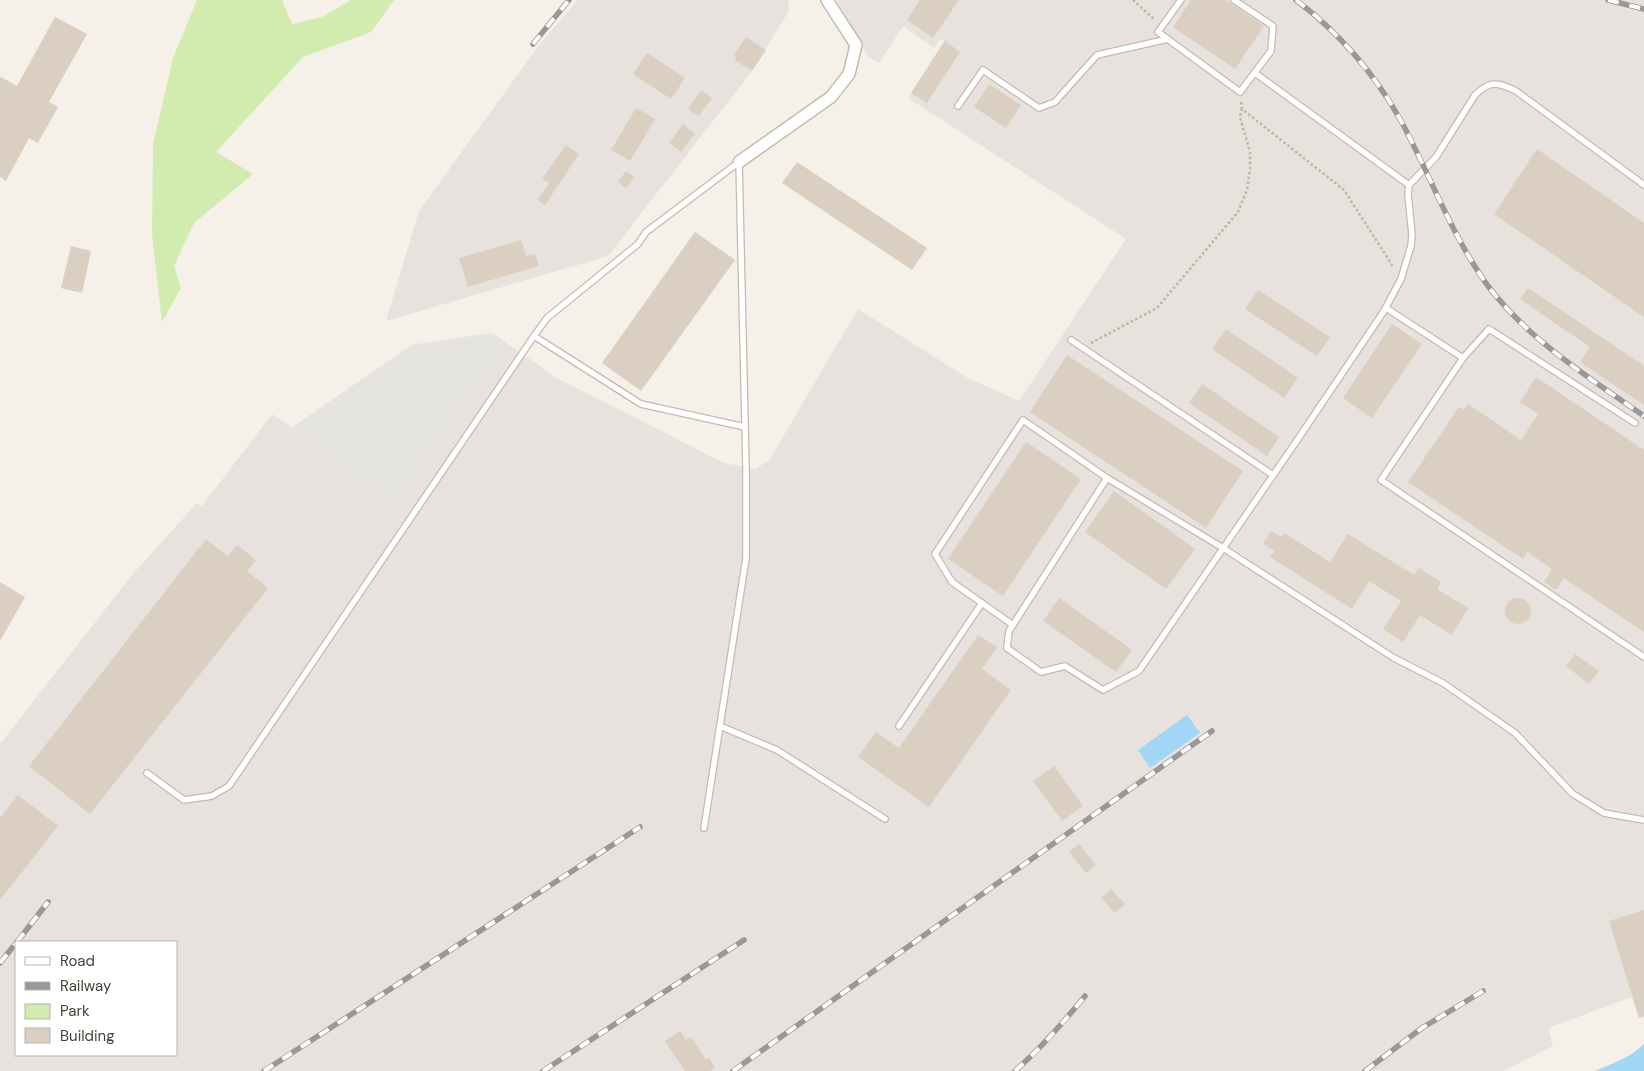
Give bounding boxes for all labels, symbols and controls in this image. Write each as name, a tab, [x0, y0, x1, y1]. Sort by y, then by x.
legend	[15, 941, 178, 1056]
text: Road	[60, 951, 95, 971]
text: Railway	[60, 976, 112, 996]
text: Park	[60, 1001, 90, 1021]
text: Building	[60, 1026, 115, 1046]

